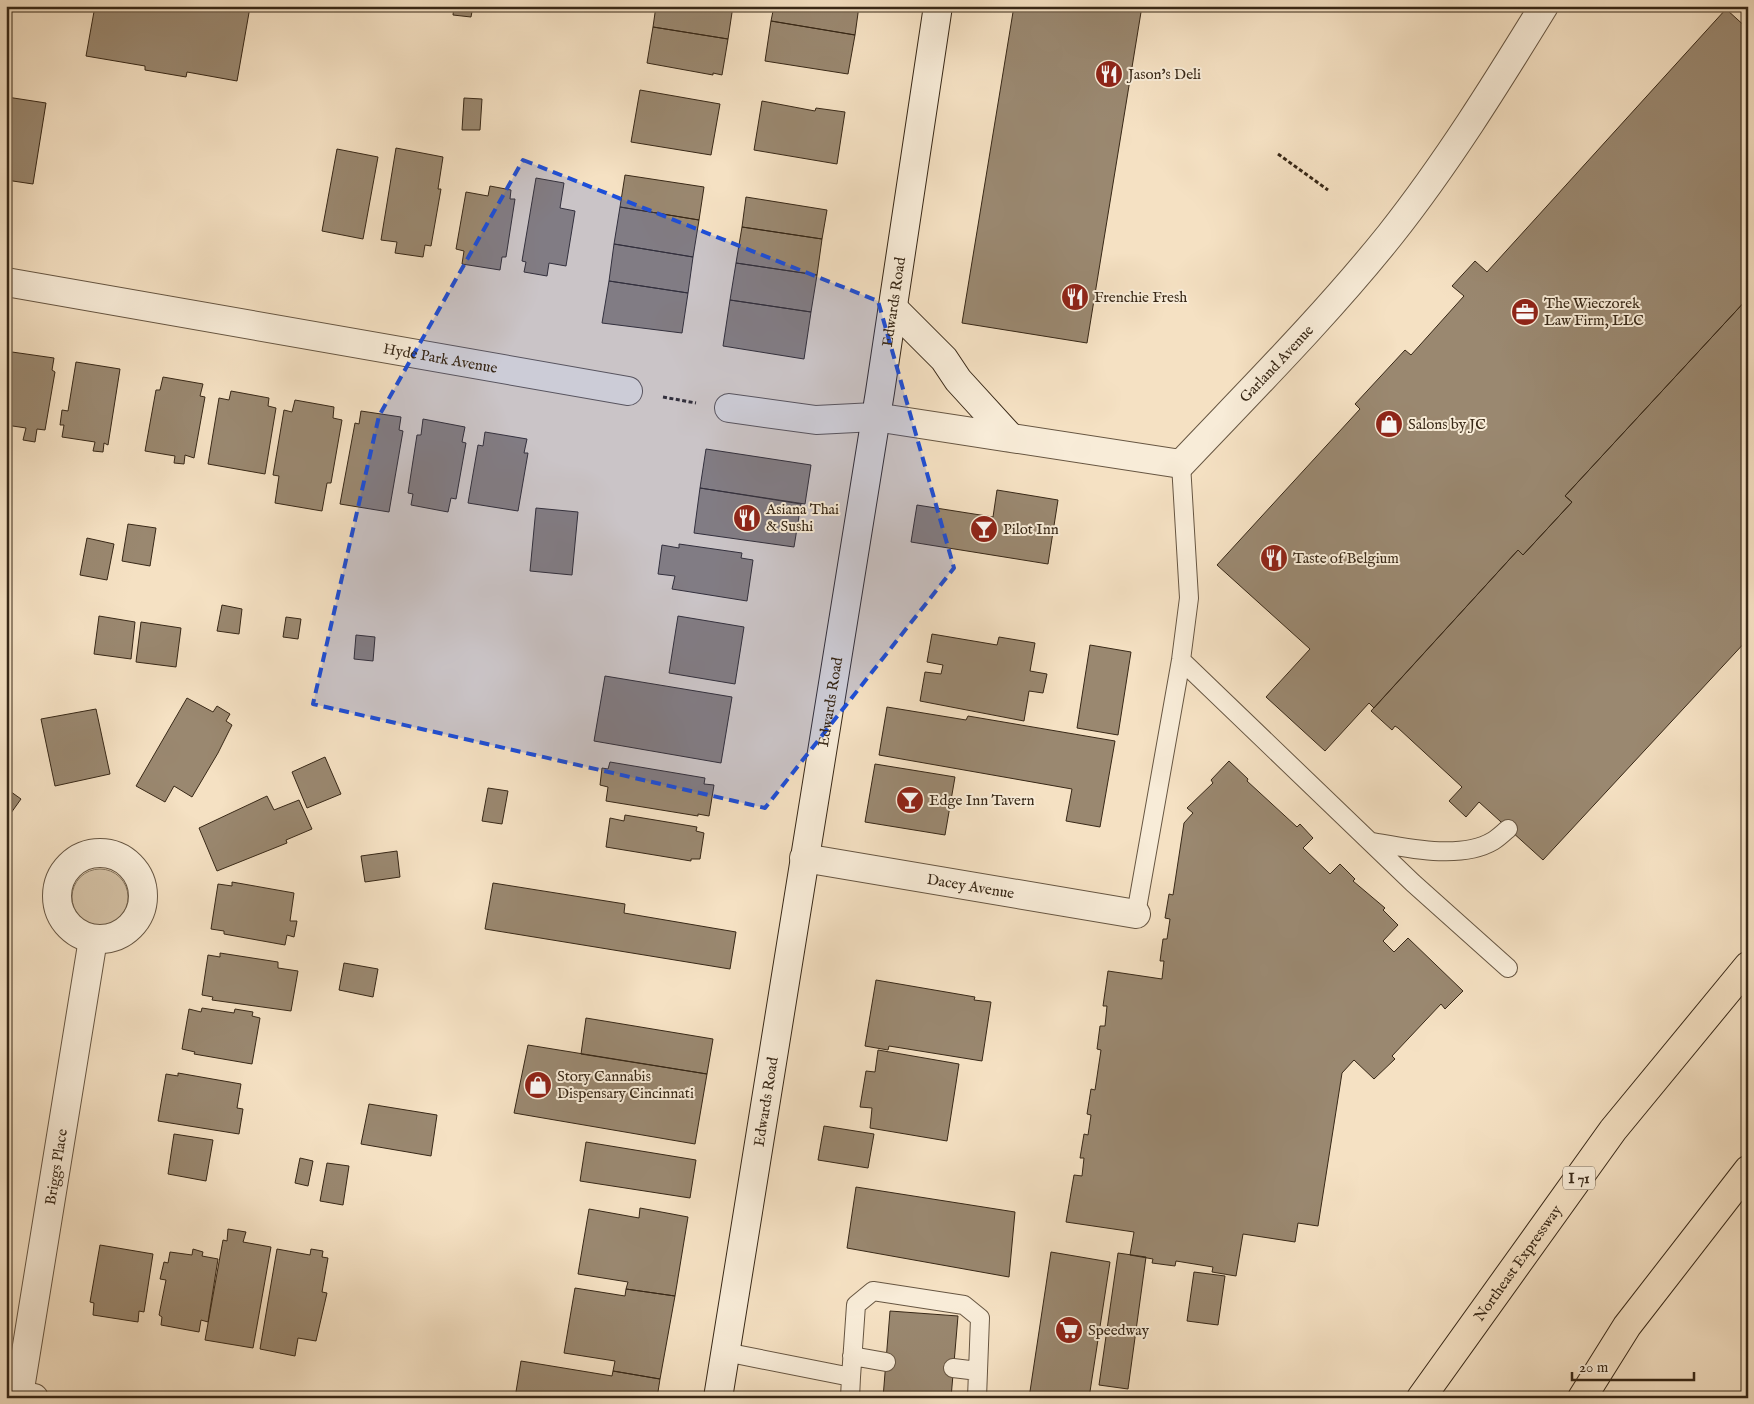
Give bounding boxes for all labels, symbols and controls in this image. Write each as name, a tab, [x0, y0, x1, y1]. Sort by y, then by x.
restaurant icon: Jason's Deli	[1094, 59, 1124, 89]
place label: Jason's Deli	[1126, 65, 1201, 84]
street label: Edwards Road	[878, 255, 910, 348]
restaurant icon: Frenchie Fresh	[1060, 282, 1090, 312]
place label: Frenchie Fresh	[1094, 288, 1187, 307]
place label: The Wieczorek Law Firm, LLC	[1544, 294, 1644, 330]
office icon: The Wieczorek Law Firm, LLC	[1510, 297, 1540, 327]
street label: Garland Avenue	[1236, 321, 1318, 407]
street label: Hyde Park Avenue	[382, 339, 499, 378]
shop icon: Salons by JC	[1374, 409, 1404, 439]
place label: Salons by JC	[1408, 415, 1486, 434]
place label: Asiana Thai & Sushi	[765, 500, 839, 536]
restaurant icon: Asiana Thai & Sushi	[732, 503, 762, 533]
bar icon: Pilot Inn	[969, 514, 999, 544]
place label: Pilot Inn	[1003, 520, 1059, 539]
restaurant icon: Taste of Belgium	[1259, 543, 1289, 573]
place label: Taste of Belgium	[1293, 549, 1399, 568]
street label: Edwards Road	[814, 655, 847, 748]
bar icon: Edge Inn Tavern	[895, 785, 925, 815]
place label: Edge Inn Tavern	[929, 791, 1034, 810]
street label: Dacey Avenue	[925, 870, 1016, 903]
street label: Edwards Road	[750, 1055, 783, 1148]
place label: Story Cannabis Dispensary Cincinnati	[557, 1067, 694, 1103]
shop icon: Story Cannabis Dispensary Cincinnati	[523, 1070, 553, 1100]
street label: Briggs Place	[41, 1127, 72, 1207]
road number: I 71	[1563, 1166, 1595, 1190]
street label: Northeast Expressway	[1470, 1201, 1567, 1325]
supermarket icon: Speedway	[1054, 1315, 1084, 1345]
place label: Speedway	[1088, 1321, 1150, 1340]
scale bar	[1572, 1349, 1694, 1381]
text: 20 m	[1579, 1358, 1609, 1377]

